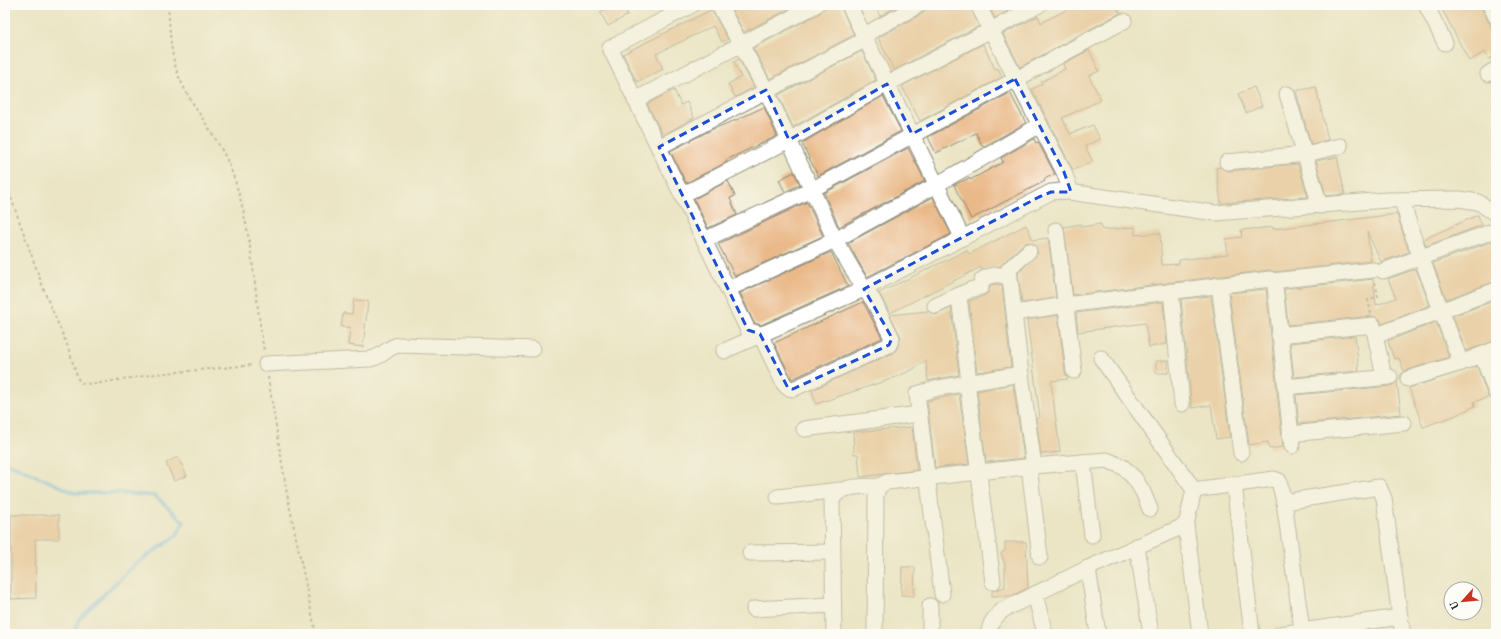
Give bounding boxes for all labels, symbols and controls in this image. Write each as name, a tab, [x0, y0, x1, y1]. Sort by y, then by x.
north arrow	[1443, 581, 1483, 621]
text: U	[1447, 598, 1464, 612]

